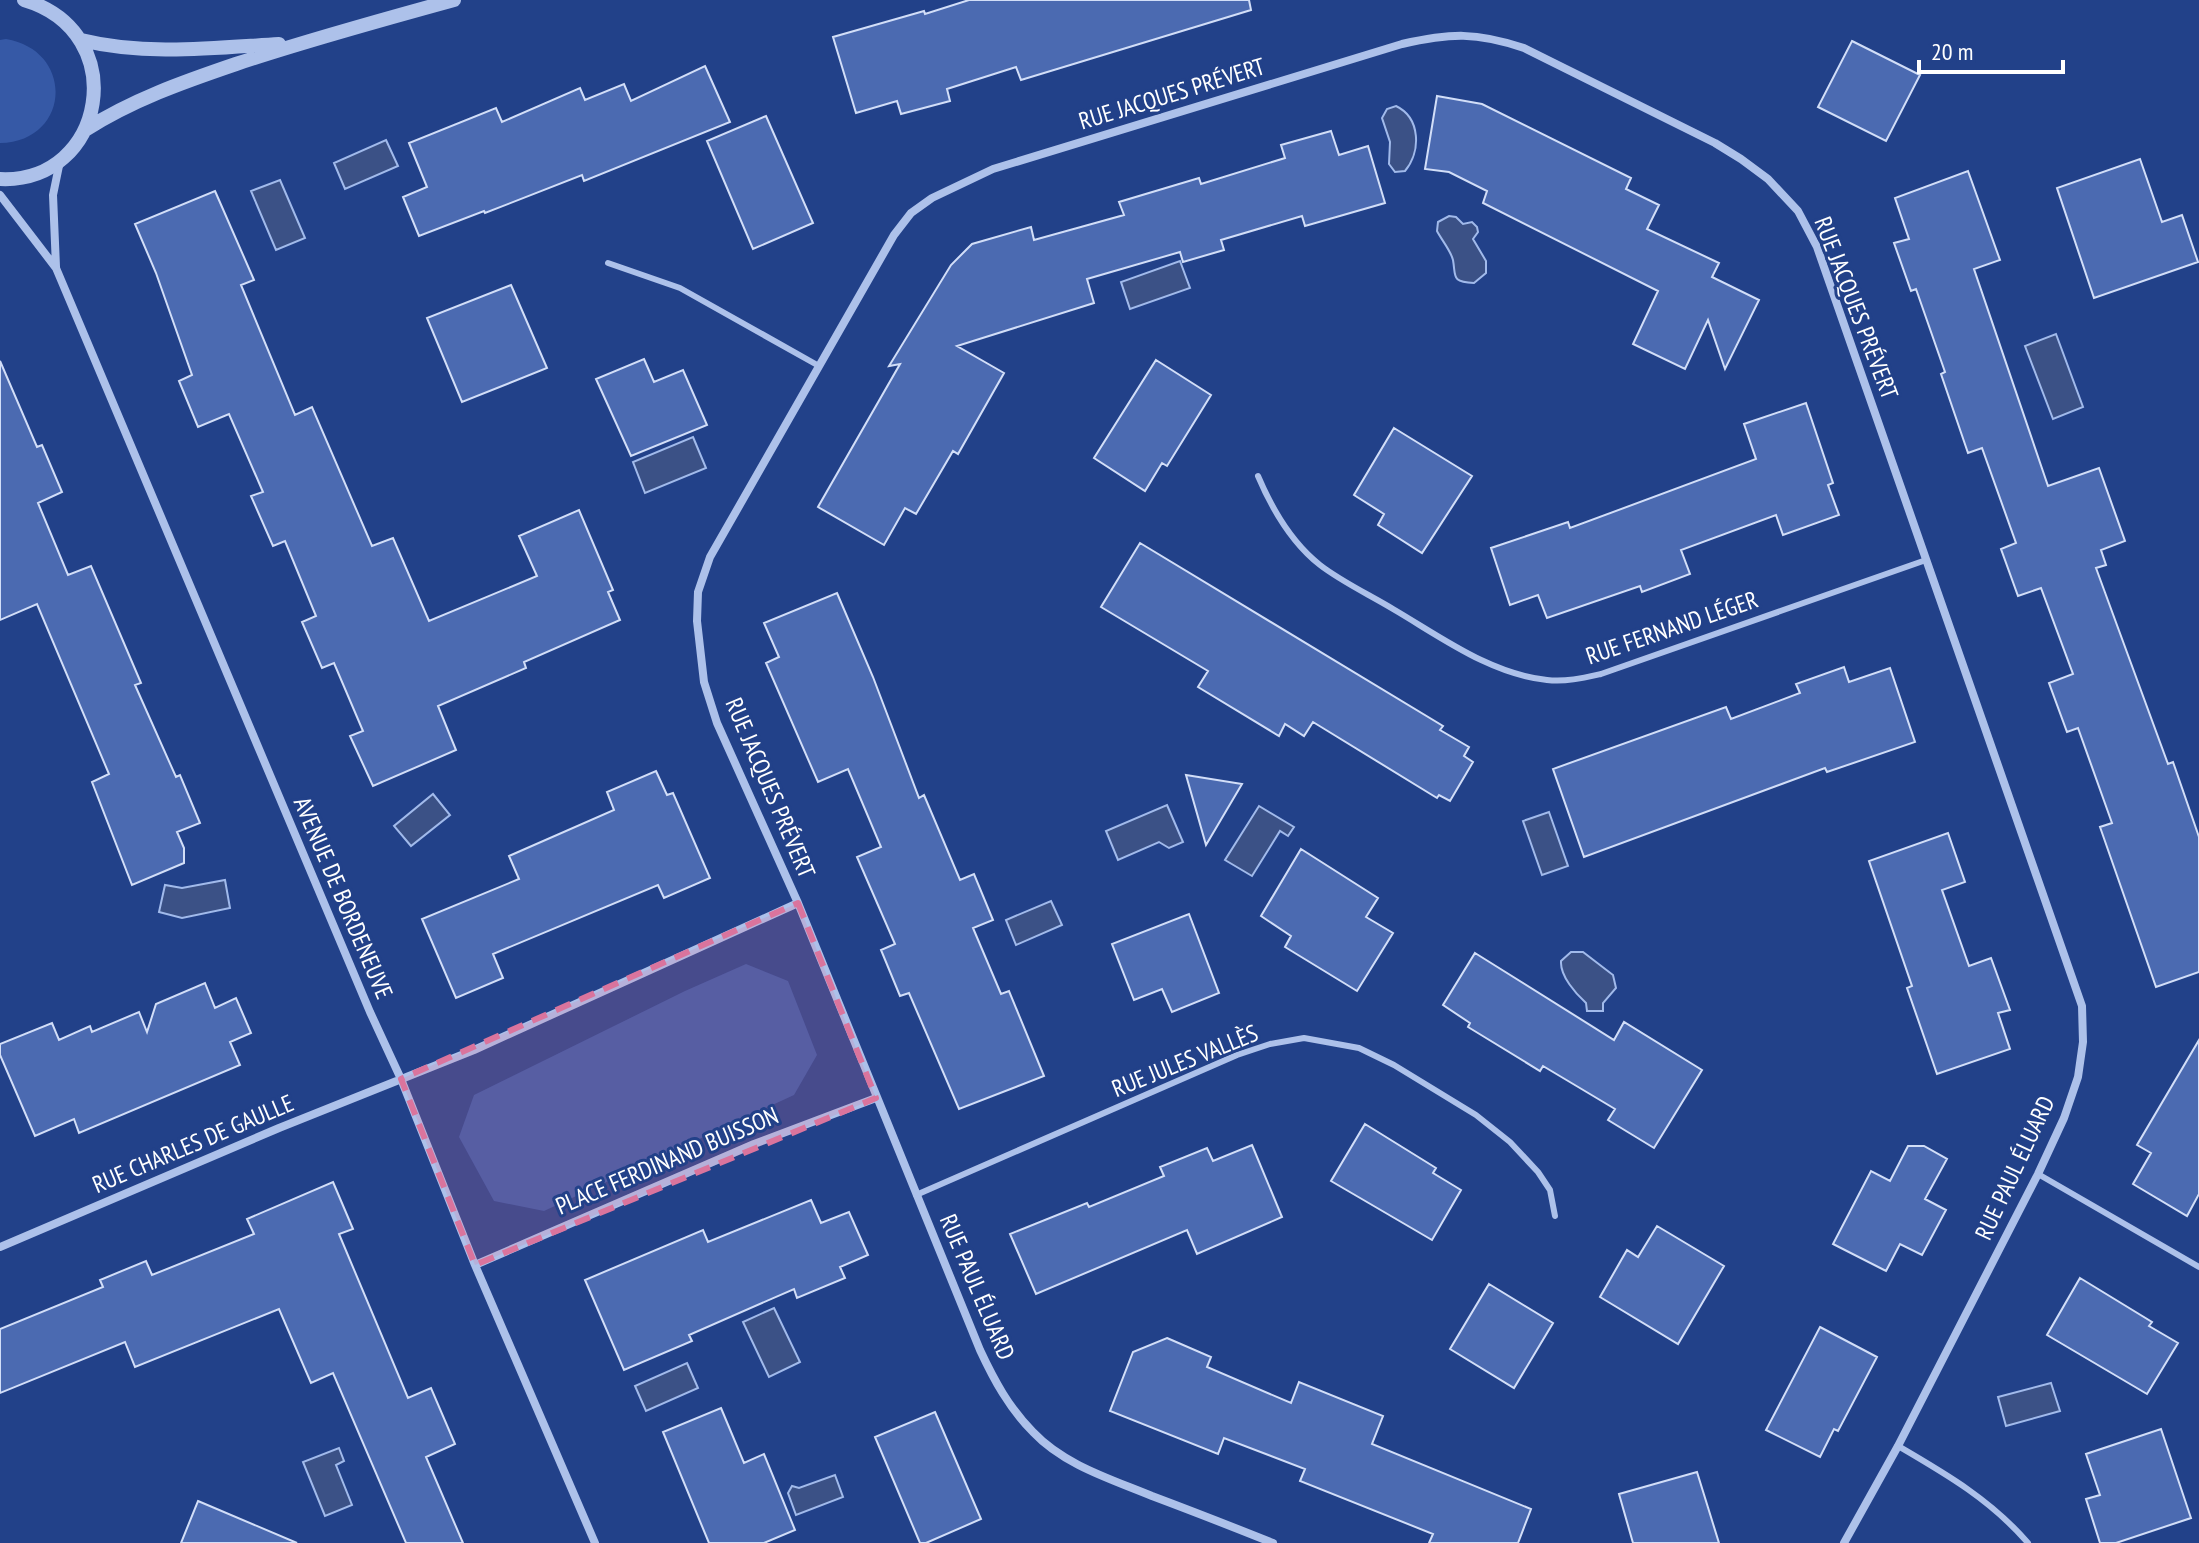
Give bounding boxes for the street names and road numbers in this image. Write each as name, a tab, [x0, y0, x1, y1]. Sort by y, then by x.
street label: RUE JACQUES PRÉVERT	[1075, 50, 1269, 137]
street label: RUE JACQUES PRÉVERT	[1807, 212, 1906, 404]
street label: RUE FERNAND LÉGER	[1582, 584, 1762, 671]
street label: RUE JACQUES PRÉVERT	[718, 693, 823, 883]
street label: AVENUE DE BORDENEUVE	[287, 792, 400, 1004]
street label: RUE JULES VALLÈS	[1107, 1017, 1262, 1104]
street label: RUE CHARLES DE GAULLE	[88, 1087, 298, 1200]
street label: RUE PAUL ÉLUARD	[1968, 1091, 2061, 1245]
street label: PLACE FERDINAND BUISSON	[551, 1100, 783, 1221]
street label: RUE PAUL ÉLUARD	[933, 1209, 1022, 1364]

